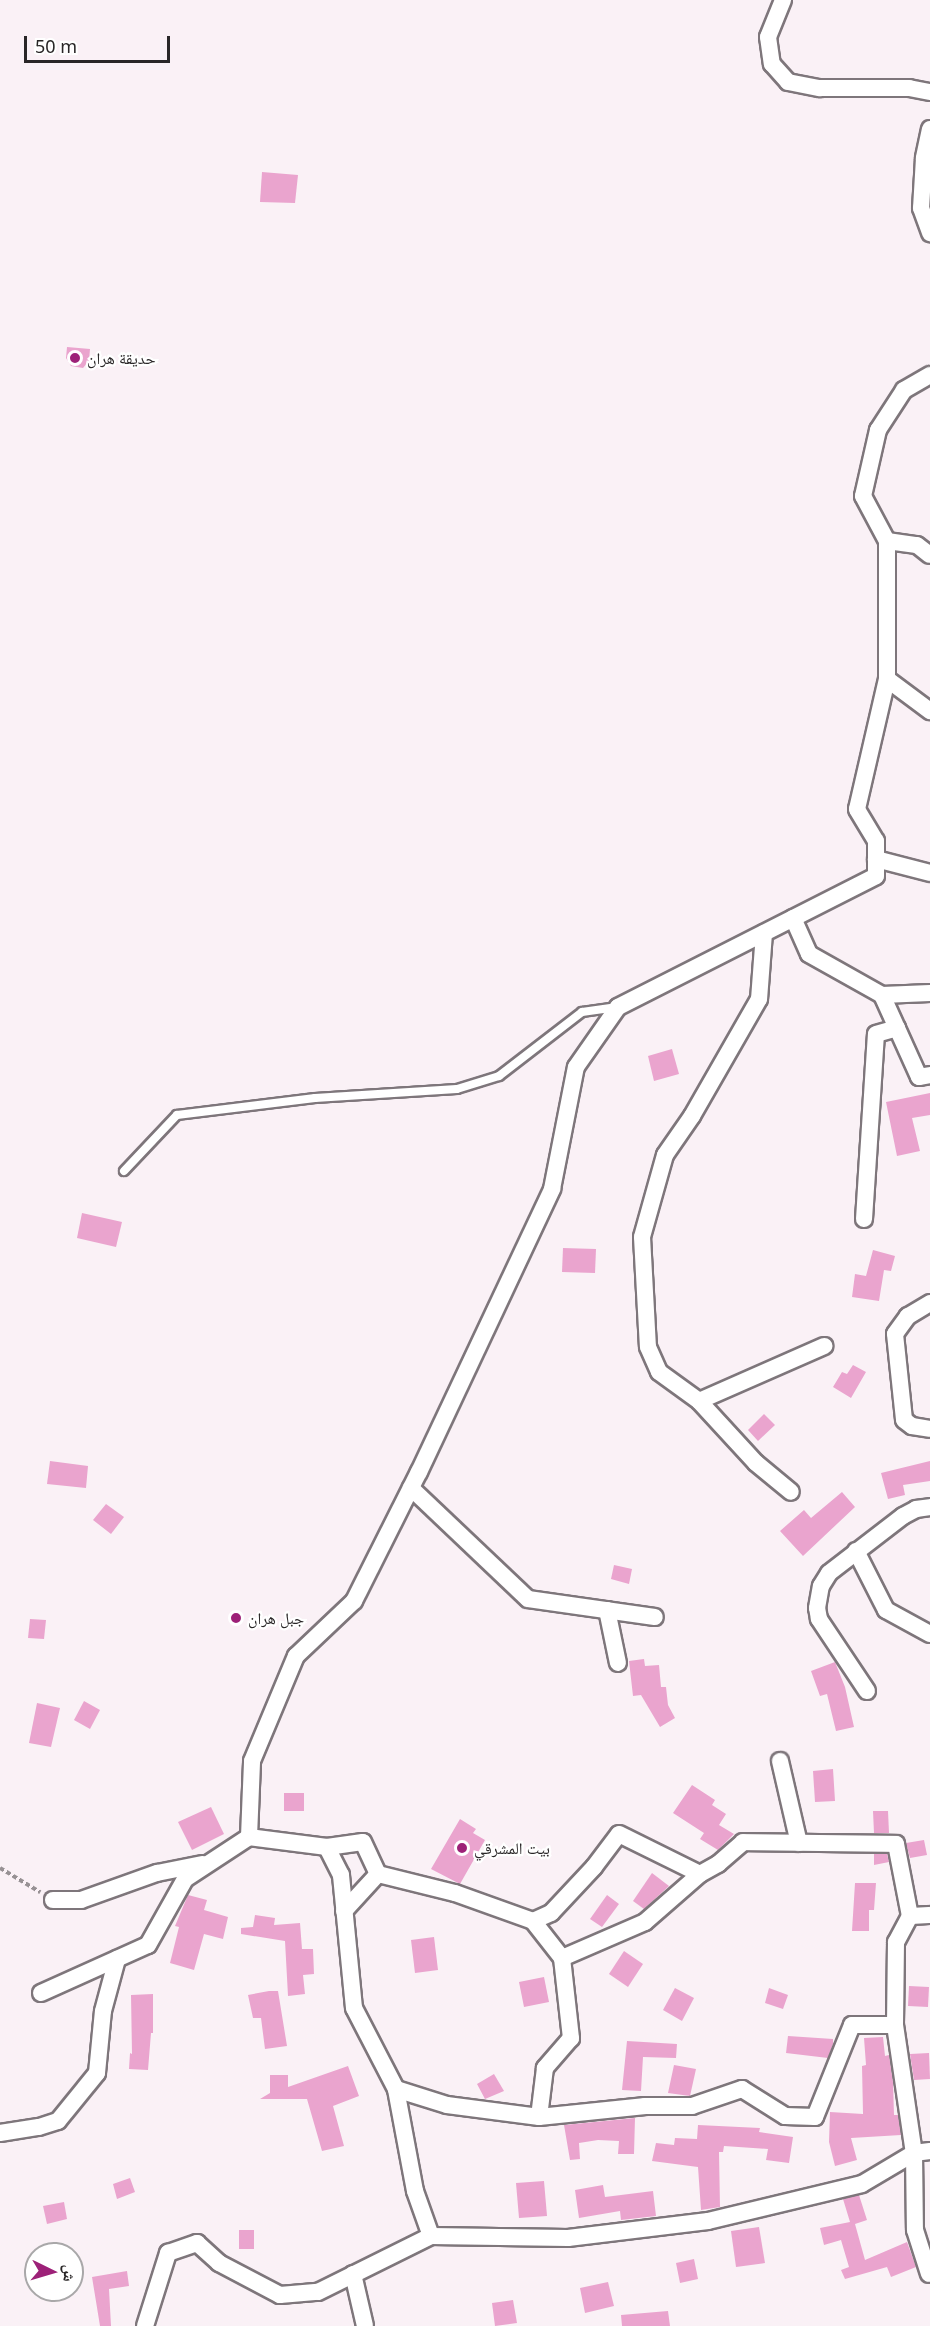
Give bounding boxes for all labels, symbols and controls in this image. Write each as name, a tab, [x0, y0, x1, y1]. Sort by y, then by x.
scale bar	[27, 24, 172, 62]
text: 50 m	[35, 34, 77, 58]
place label: حديقة هران	[87, 348, 156, 368]
marker: حديقة هران	[68, 351, 82, 365]
place label: جبل هران	[248, 1608, 304, 1628]
marker: جبل هران	[229, 1611, 243, 1625]
place label: بيت المشرقي	[474, 1838, 550, 1858]
marker: بيت المشرقي	[455, 1841, 469, 1855]
north arrow	[24, 2242, 84, 2302]
text: ش	[58, 2264, 82, 2283]

